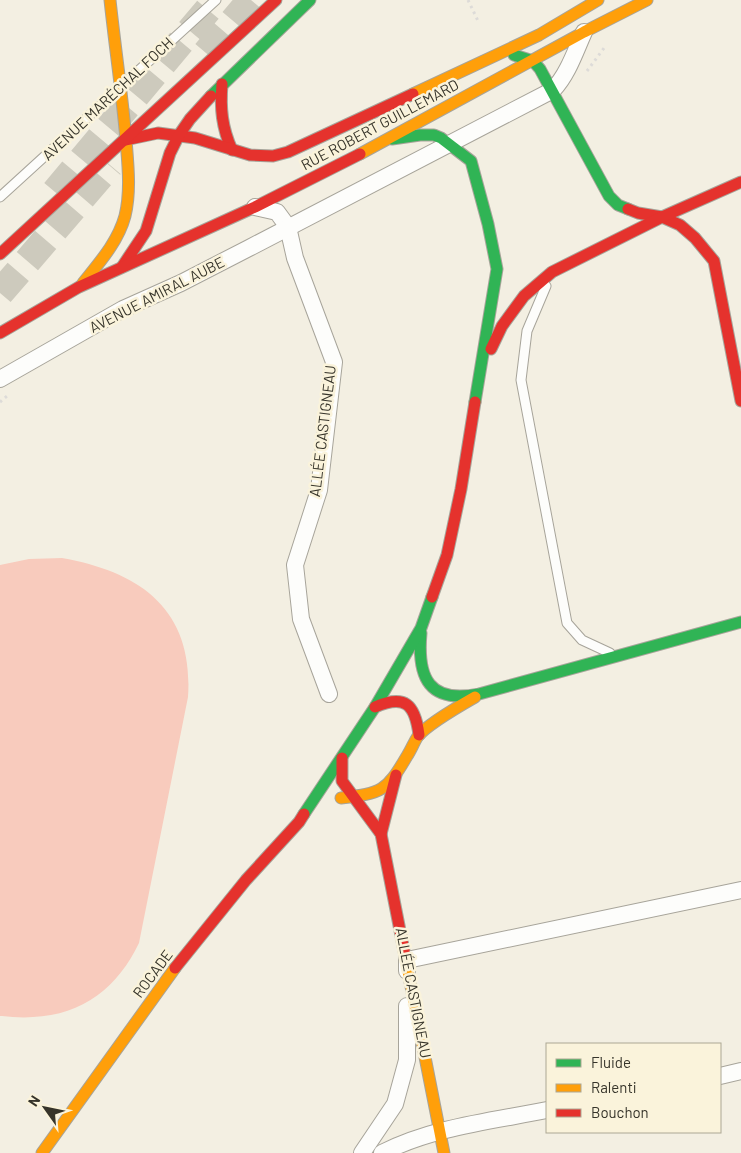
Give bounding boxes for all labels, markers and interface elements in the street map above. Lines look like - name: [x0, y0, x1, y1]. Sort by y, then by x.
- street label: AVENUE MARÉCHAL FOCH: [38, 33, 177, 164]
- street label: RUE ROBERT GUILLEMARD: [298, 75, 461, 173]
- street label: AVENUE AMIRAL AUBE: [86, 252, 227, 336]
- street label: ALLÉE CASTIGNEAU: [305, 364, 339, 498]
- street label: ALLÉE CASTIGNEAU: [392, 926, 435, 1060]
- street label: ROCADE: [128, 946, 176, 1001]
- legend: [546, 1043, 721, 1133]
- text: Fluide: [591, 1053, 631, 1071]
- text: Ralenti: [591, 1078, 637, 1096]
- north arrow: [20, 1083, 70, 1133]
- text: N: [24, 1092, 43, 1109]
- text: Bouchon: [591, 1103, 649, 1121]

